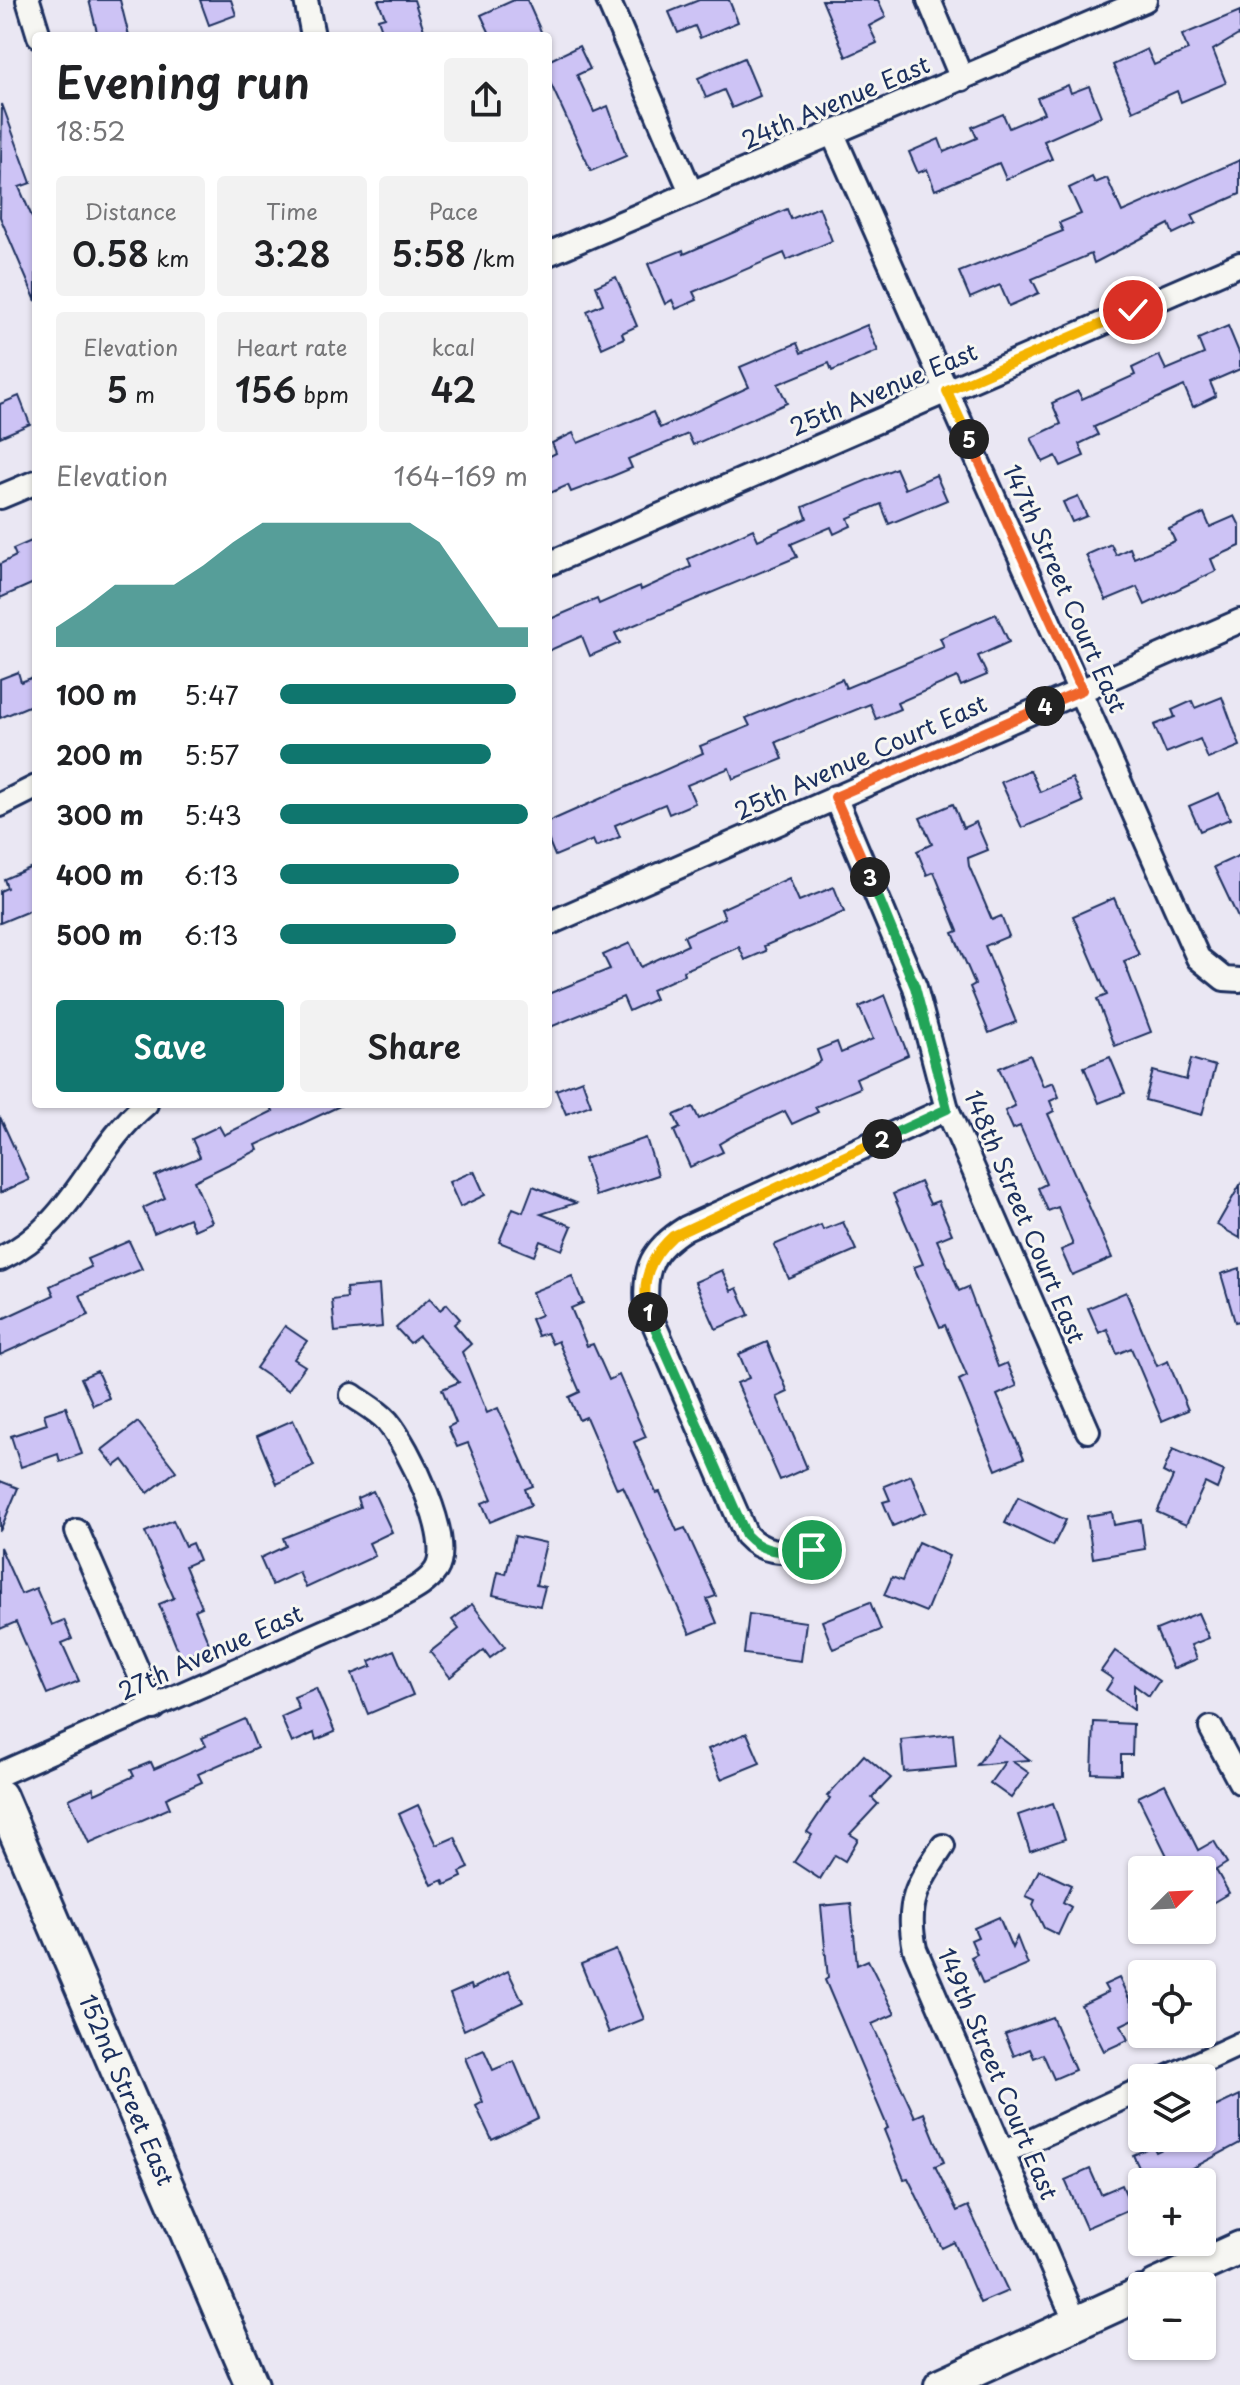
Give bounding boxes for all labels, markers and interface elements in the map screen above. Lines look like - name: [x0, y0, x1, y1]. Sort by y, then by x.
- street label: 24th Avenue East: [736, 45, 935, 157]
- text: Evening run: [56, 48, 310, 114]
- button: share: [444, 58, 528, 142]
- text: 18:52: [56, 111, 126, 150]
- text: Distance: [85, 194, 177, 227]
- text: Time: [266, 194, 318, 227]
- text: Pace: [428, 194, 478, 227]
- text: 0.58: [72, 227, 149, 279]
- text: 3:28: [253, 227, 331, 279]
- text: 5:58: [391, 227, 466, 279]
- text: km: [149, 241, 189, 274]
- text: /km: [466, 241, 515, 274]
- pin: [1099, 276, 1167, 344]
- icon: check: [1111, 288, 1155, 332]
- text: Elevation: [83, 330, 178, 363]
- text: Heart rate: [236, 330, 348, 363]
- text: kcal: [431, 330, 475, 363]
- street label: 25th Avenue East: [786, 337, 982, 443]
- text: 5: [106, 363, 128, 415]
- text: 156: [235, 363, 296, 415]
- text: 42: [430, 363, 476, 415]
- text: m: [128, 377, 155, 410]
- text: bpm: [296, 377, 349, 410]
- pin: 5: [949, 419, 989, 459]
- text: Elevation: [56, 456, 168, 495]
- text: 164–169 m: [393, 456, 528, 495]
- street label: 147th Street Court East: [995, 459, 1133, 719]
- text: 100 m: [56, 675, 137, 714]
- text: 5:47: [184, 675, 239, 714]
- street label: 25th Avenue Court East: [728, 684, 992, 828]
- pin: 4: [1025, 686, 1065, 726]
- text: 200 m: [56, 735, 143, 774]
- text: 5:57: [184, 735, 239, 774]
- text: 300 m: [56, 795, 144, 834]
- text: 5:43: [184, 795, 242, 834]
- text: 400 m: [56, 855, 144, 894]
- text: 6:13: [184, 855, 239, 894]
- pin: 3: [850, 857, 890, 897]
- text: 3: [863, 860, 877, 893]
- text: 500 m: [56, 915, 142, 954]
- text: 6:13: [184, 915, 239, 954]
- button: Save: [56, 1000, 284, 1092]
- button: Share: [300, 1000, 528, 1092]
- street label: 148th Street Court East: [956, 1084, 1096, 1348]
- pin: 2: [862, 1119, 902, 1159]
- text: 2: [874, 1122, 890, 1155]
- pin: 1: [628, 1292, 668, 1332]
- text: 1: [643, 1295, 653, 1328]
- pin: [778, 1516, 846, 1584]
- icon: arrive: [790, 1528, 834, 1572]
- street label: 27th Avenue East: [112, 1594, 308, 1708]
- north arrow: [1128, 1856, 1216, 1944]
- map controls: [1128, 1856, 1216, 2360]
- street label: 149th Street Court East: [929, 1942, 1068, 2205]
- button: locate: [1128, 1960, 1216, 2048]
- street label: 152nd Street East: [71, 1988, 185, 2191]
- button: layers: [1128, 2064, 1216, 2152]
- button: +: [1128, 2168, 1216, 2256]
- button: −: [1128, 2272, 1216, 2360]

